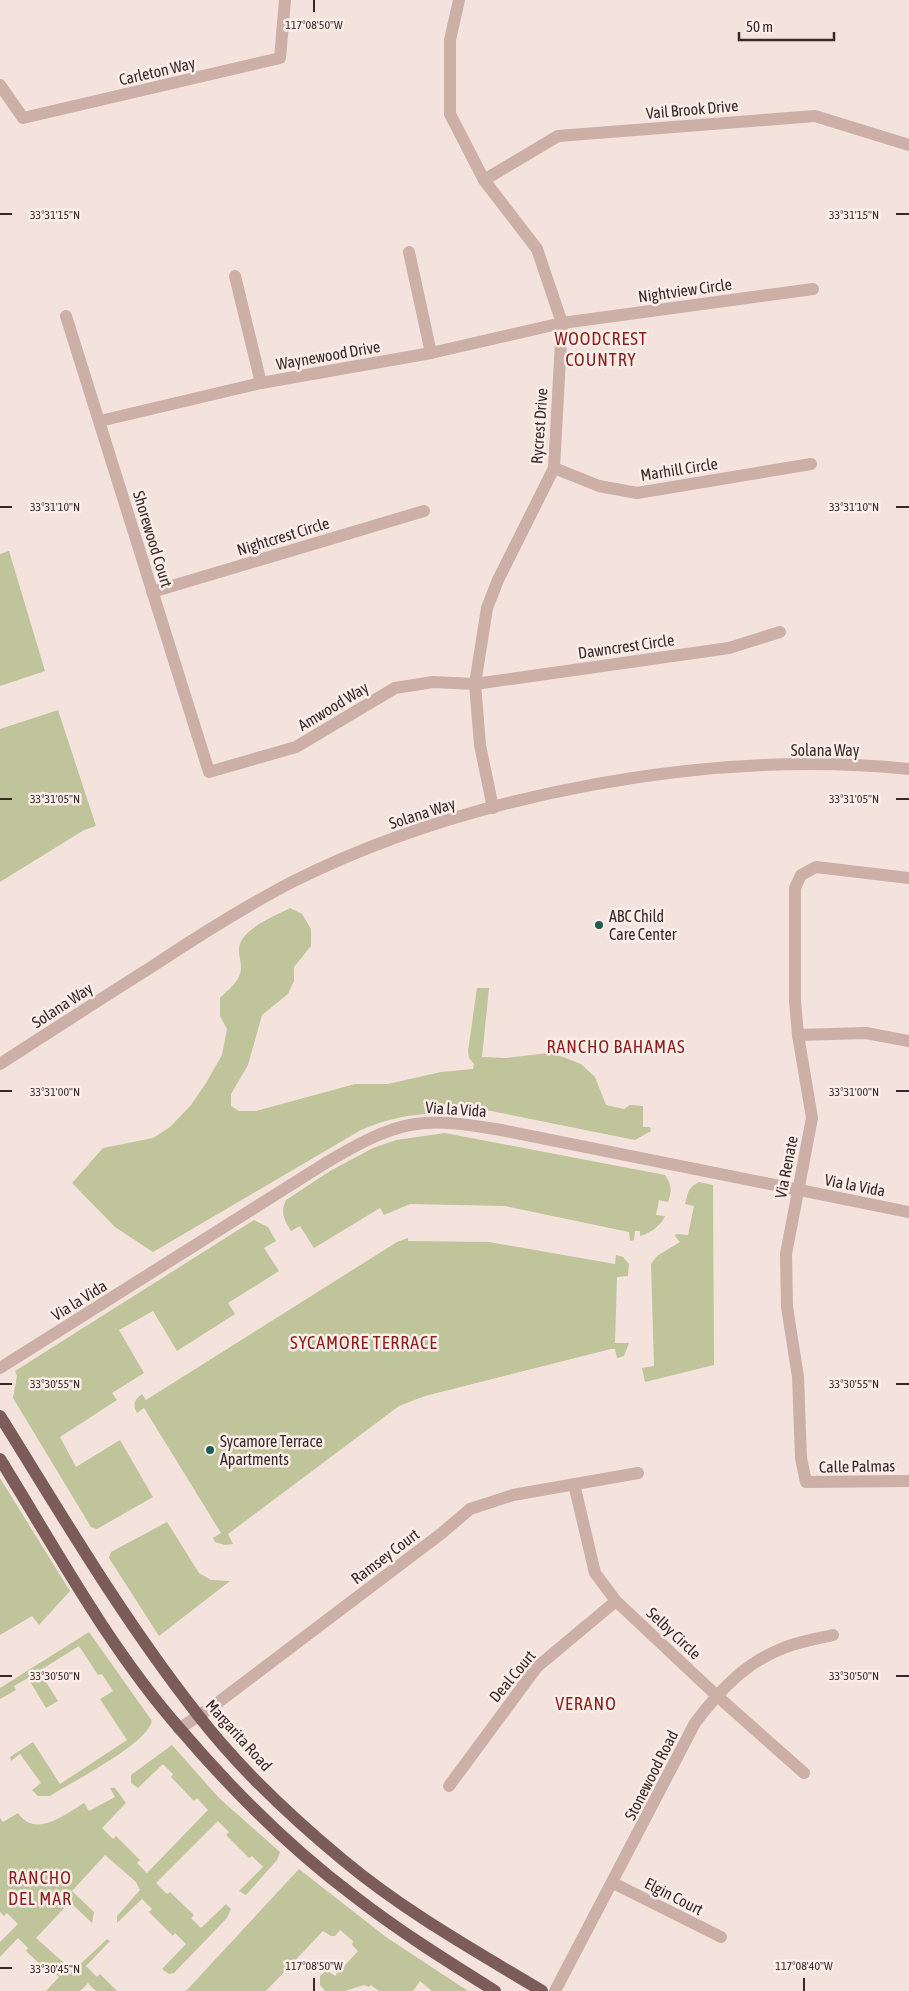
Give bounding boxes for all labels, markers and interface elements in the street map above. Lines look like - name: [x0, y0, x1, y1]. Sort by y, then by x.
- scale bar: [739, 10, 834, 42]
- text: 117°08'50"W: [285, 18, 343, 32]
- text: 50 m: [746, 18, 773, 35]
- street label: Carleton Way: [117, 53, 198, 89]
- street label: Vail Brook Drive: [645, 96, 739, 122]
- text: 33°31'15"N: [30, 208, 80, 222]
- text: 33°31'15"N: [829, 208, 879, 222]
- street label: Nightview Circle: [637, 275, 733, 306]
- district label: WOODCREST COUNTRY: [554, 328, 648, 370]
- street label: Waynewood Drive: [275, 337, 382, 374]
- street label: Rycrest Drive: [527, 388, 552, 465]
- street label: Marhill Circle: [639, 454, 719, 484]
- street label: Shorewood Court: [130, 489, 176, 590]
- text: 33°31'10"N: [30, 500, 80, 514]
- text: 33°31'10"N: [829, 500, 879, 514]
- street label: Nightcrest Circle: [235, 513, 332, 560]
- street label: Dawncrest Circle: [577, 630, 675, 662]
- street label: Amwood Way: [295, 678, 372, 735]
- street label: Solana Way: [791, 741, 860, 760]
- text: 33°31'05"N: [30, 792, 80, 806]
- text: 33°31'05"N: [829, 792, 879, 806]
- street label: Solana Way: [387, 794, 458, 833]
- place label: ABC Child Care Center: [609, 907, 677, 943]
- marker: ABC Child Care Center: [593, 919, 605, 931]
- street label: Solana Way: [28, 979, 96, 1032]
- district label: RANCHO BAHAMAS: [546, 1036, 686, 1057]
- text: 33°31'00"N: [30, 1085, 80, 1099]
- text: 33°31'00"N: [829, 1085, 879, 1099]
- street label: Via la Vida: [425, 1098, 487, 1120]
- street label: Via Renate: [771, 1134, 801, 1200]
- street label: Via la Vida: [823, 1170, 887, 1200]
- street label: Via la Vida: [48, 1276, 110, 1324]
- district label: SYCAMORE TERRACE: [290, 1332, 438, 1353]
- text: 33°30'55"N: [30, 1377, 80, 1391]
- text: 33°30'55"N: [829, 1377, 879, 1391]
- place label: Sycamore Terrace Apartments: [220, 1432, 323, 1469]
- marker: Sycamore Terrace Apartments: [204, 1444, 216, 1456]
- street label: Calle Palmas: [819, 1456, 896, 1476]
- street label: Ramsey Court: [348, 1524, 423, 1588]
- street label: Selby Circle: [643, 1603, 705, 1663]
- street label: Deal Court: [485, 1646, 539, 1705]
- text: 33°30'50"N: [30, 1669, 80, 1683]
- text: 33°30'50"N: [829, 1669, 879, 1683]
- district label: VERANO: [555, 1693, 617, 1714]
- street label: Margarita Road: [202, 1696, 276, 1775]
- street label: Stonewood Road: [621, 1727, 681, 1823]
- district label: RANCHO DEL MAR: [8, 1867, 72, 1909]
- street label: Elgin Court: [641, 1874, 706, 1919]
- text: 117°08'50"W: [285, 1959, 343, 1973]
- text: 117°08'40"W: [775, 1959, 833, 1973]
- text: 33°30'45"N: [30, 1962, 80, 1976]

